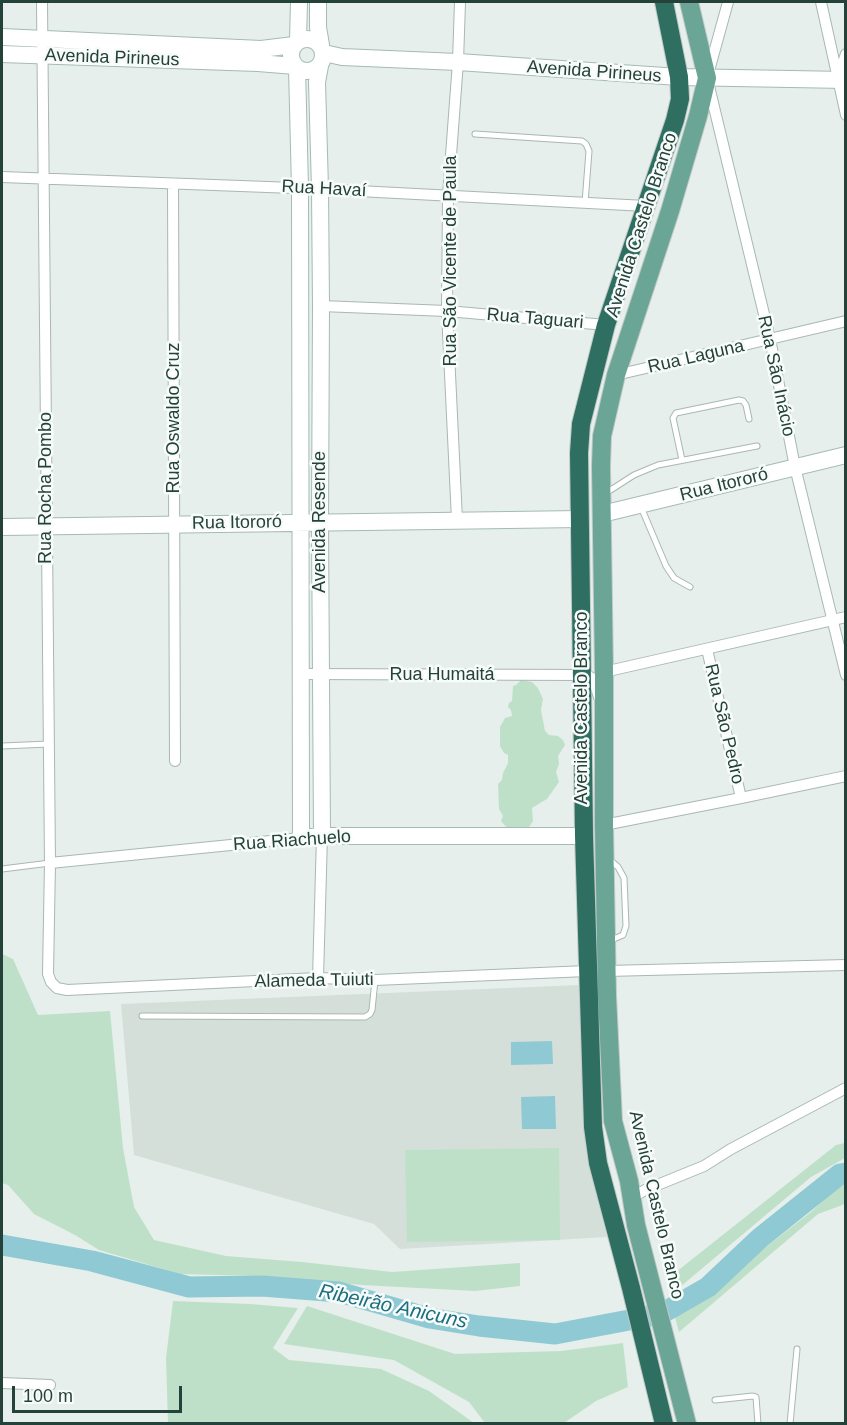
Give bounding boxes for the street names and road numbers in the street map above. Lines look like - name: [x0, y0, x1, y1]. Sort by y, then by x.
- street label: Avenida Pirineus: [44, 45, 180, 71]
- street label: Avenida Pirineus: [526, 57, 662, 87]
- street label: Avenida Castelo Branco: [602, 130, 682, 320]
- street label: Rua São Vicente de Paula: [440, 156, 462, 366]
- street label: Rua Havaí: [281, 176, 367, 202]
- street label: Rua Taguari: [486, 304, 584, 334]
- street label: Rua São Inácio: [753, 314, 799, 438]
- street label: Rua Laguna: [646, 335, 746, 379]
- street label: Rua Oswaldo Cruz: [163, 342, 185, 494]
- street label: Rua Rocha Pombo: [35, 412, 57, 564]
- street label: Avenida Resende: [309, 451, 331, 593]
- street label: Rua Itororó: [678, 464, 770, 506]
- street label: Rua Itororó: [192, 511, 282, 535]
- street label: Avenida Castelo Branco: [571, 612, 593, 804]
- street label: Rua São Pedro: [700, 662, 748, 786]
- street label: Rua Humaitá: [389, 664, 495, 686]
- street label: Rua Riachuelo: [232, 826, 352, 856]
- street label: Alameda Tuiuti: [254, 969, 374, 993]
- street label: Avenida Castelo Branco: [624, 1109, 688, 1301]

